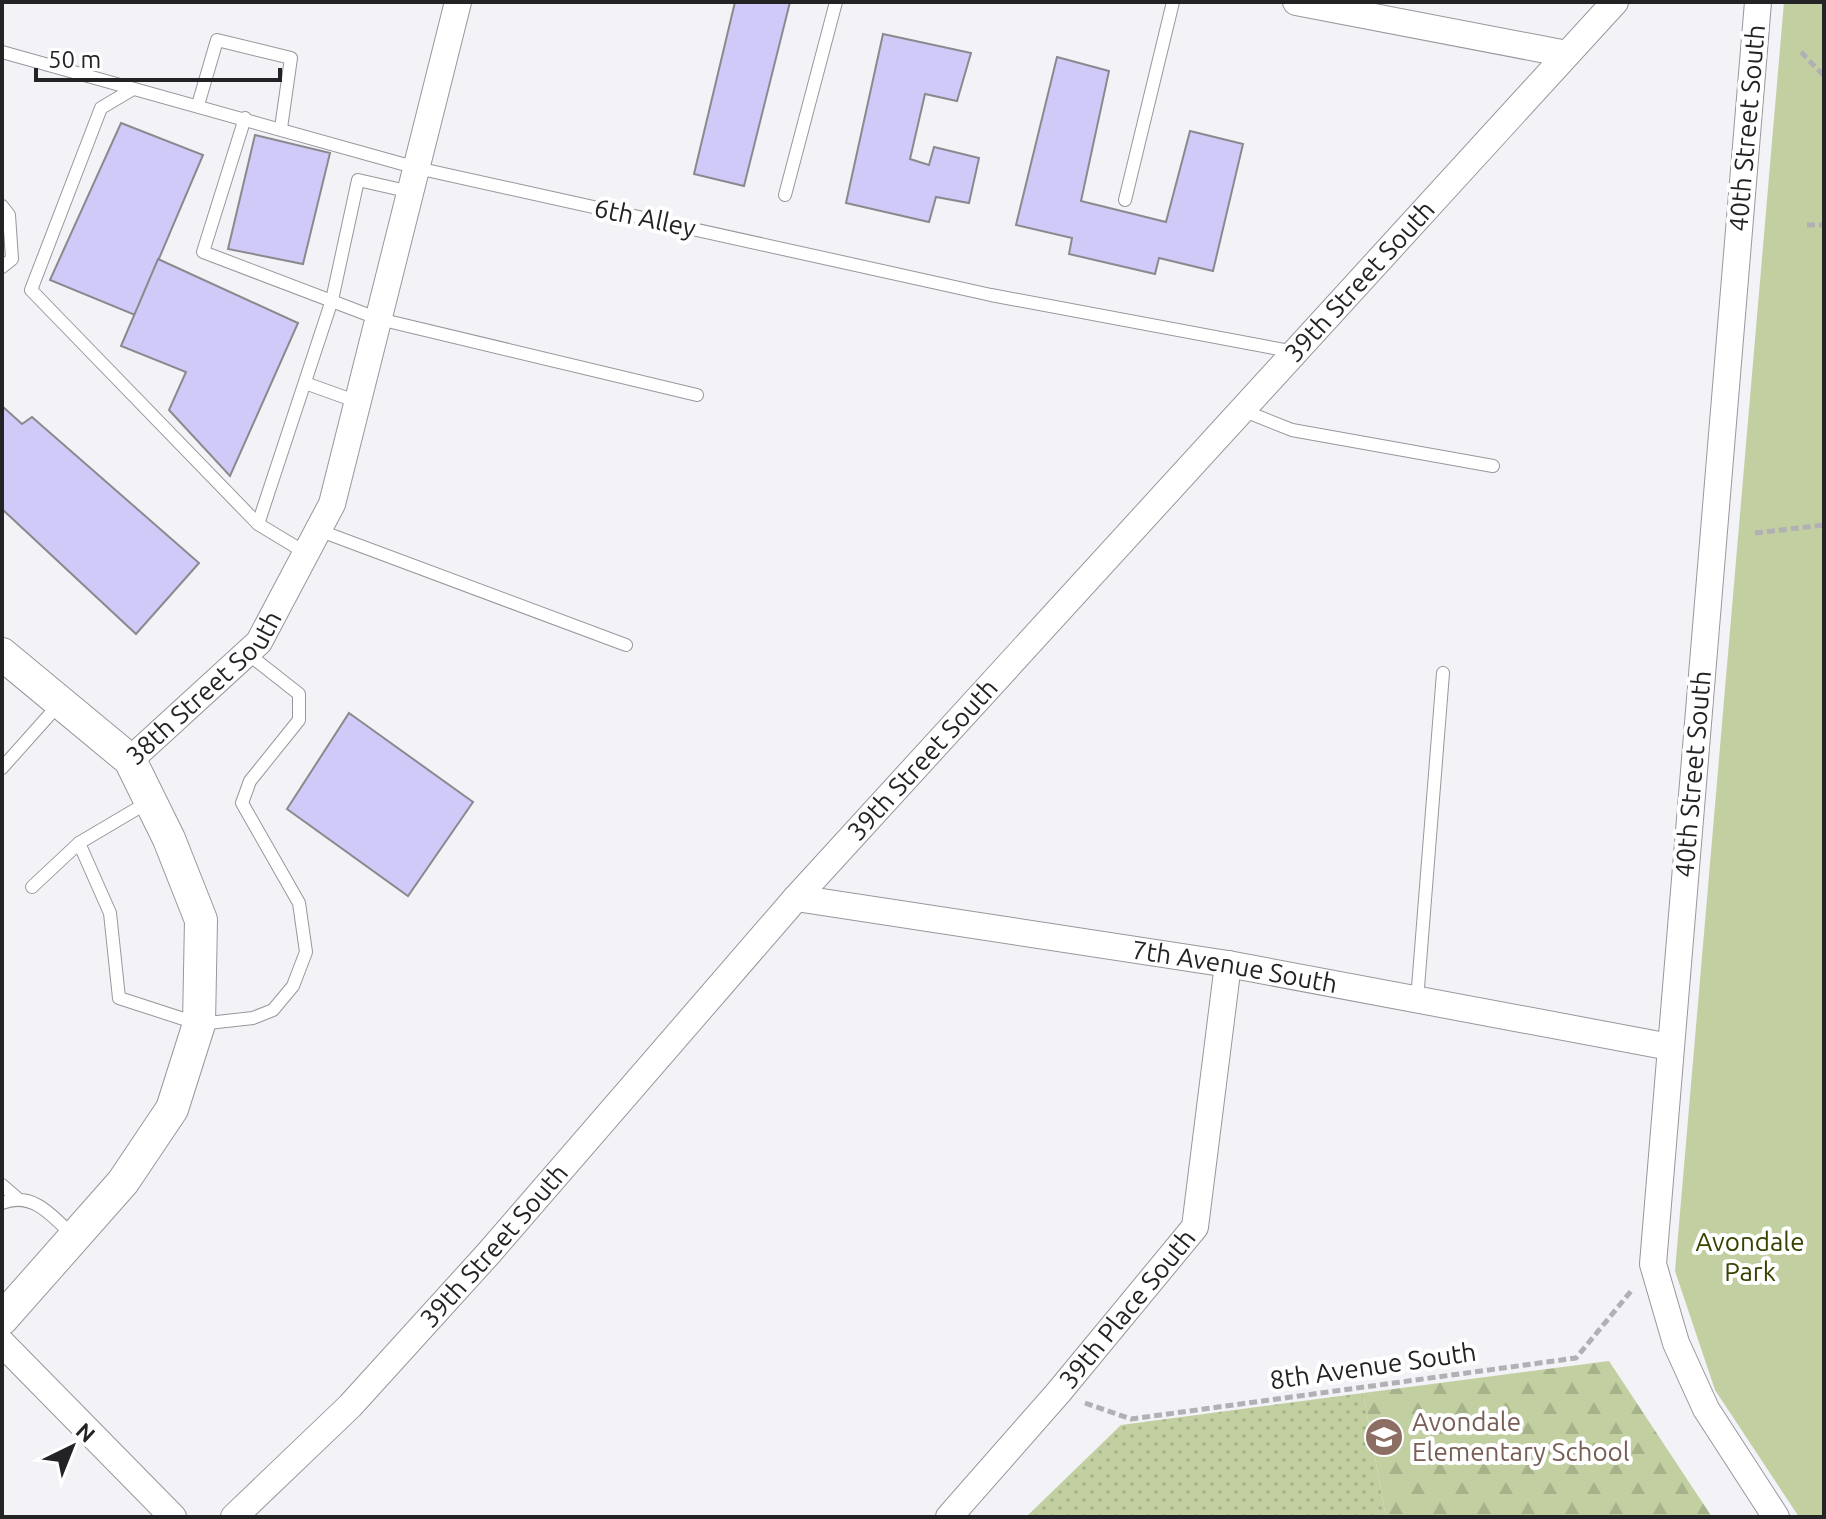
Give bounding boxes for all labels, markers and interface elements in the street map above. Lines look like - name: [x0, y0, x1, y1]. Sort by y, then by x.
- street label: 40th Street South: [1723, 23, 1770, 233]
- scale bar: [36, 32, 280, 82]
- text: 50 m: [48, 46, 101, 73]
- street label: 6th Alley: [592, 193, 699, 242]
- street label: 39th Street South: [1278, 195, 1440, 367]
- street label: 38th Street South: [120, 606, 287, 770]
- street label: 40th Street South: [1669, 669, 1716, 879]
- street label: 39th Street South: [841, 673, 1003, 846]
- street label: 7th Avenue South: [1130, 935, 1340, 998]
- street label: 39th Street South: [414, 1158, 573, 1333]
- street label: 39th Place South: [1053, 1223, 1201, 1394]
- park label: Avondale Park: [1696, 1227, 1805, 1286]
- street label: 8th Avenue South: [1268, 1337, 1478, 1394]
- north arrow: [32, 1407, 112, 1487]
- place label: Avondale Elementary School: [1412, 1407, 1630, 1466]
- school or university icon: Avondale Elementary School: [1363, 1416, 1405, 1458]
- text: N: [71, 1417, 101, 1447]

